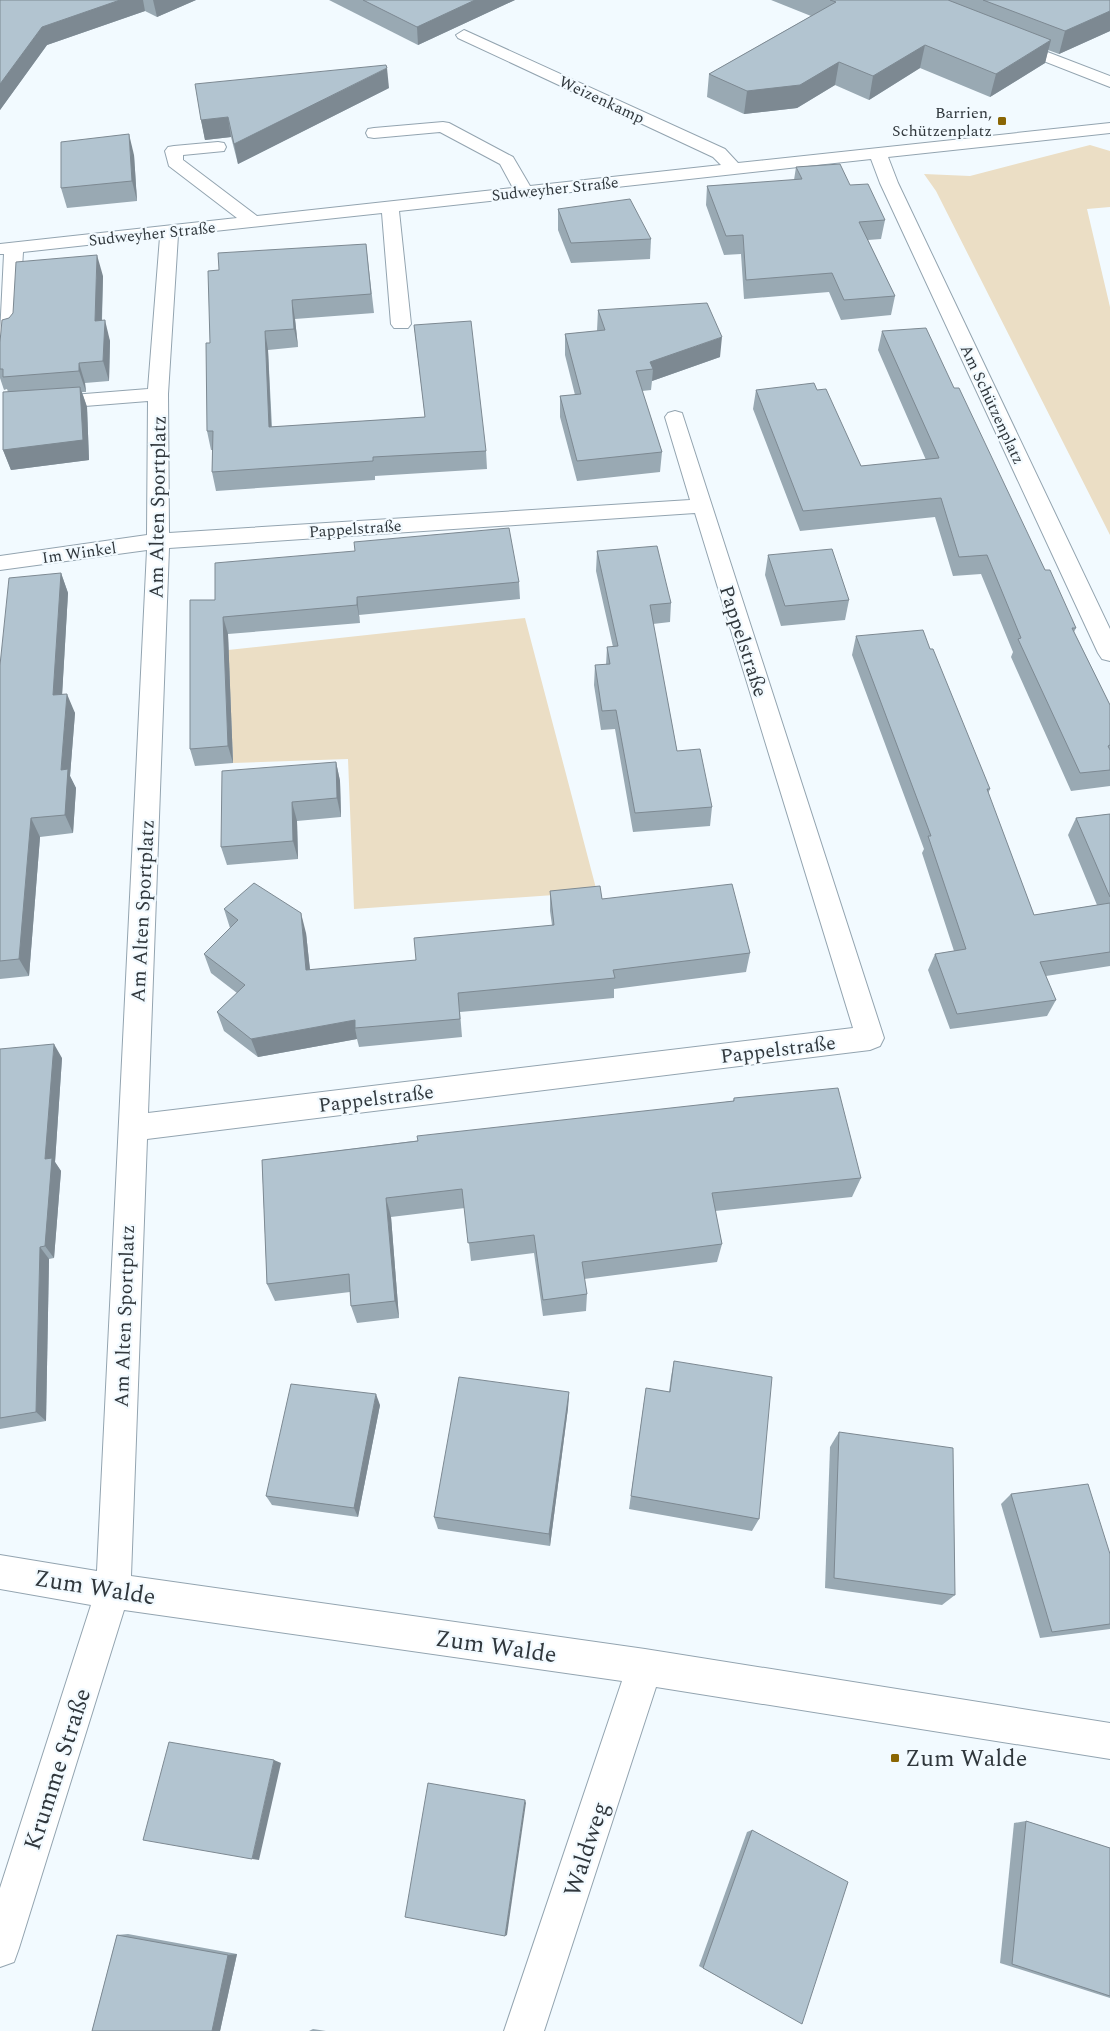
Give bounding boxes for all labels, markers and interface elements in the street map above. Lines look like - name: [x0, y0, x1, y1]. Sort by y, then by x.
- street label: Weizenkamp: [555, 70, 648, 130]
- place label: Barrien, Schützenplatz: [892, 101, 992, 143]
- marker: Barrien, Schützenplatz: [996, 115, 1008, 127]
- street label: Sudweyher Straße: [490, 170, 620, 208]
- street label: Sudweyher Straße: [87, 215, 217, 253]
- street label: Am Schützenplatz: [954, 341, 1030, 468]
- street label: Am Alten Sportplatz: [141, 415, 175, 599]
- street label: Pappelstraße: [308, 514, 402, 544]
- street label: Im Winkel: [40, 536, 118, 570]
- street label: Pappelstraße: [711, 582, 775, 701]
- street label: Am Alten Sportplatz: [123, 819, 163, 1003]
- street label: Pappelstraße: [719, 1028, 837, 1072]
- street label: Pappelstraße: [317, 1077, 435, 1121]
- street label: Am Alten Sportplatz: [107, 1224, 143, 1408]
- street label: Zum Walde: [32, 1561, 158, 1615]
- street label: Zum Walde: [433, 1621, 559, 1673]
- street label: Krumme Straße: [15, 1684, 101, 1855]
- place label: Zum Walde: [905, 1741, 1027, 1777]
- marker: Zum Walde: [889, 1752, 901, 1764]
- street label: Waldweg: [555, 1797, 619, 1901]

